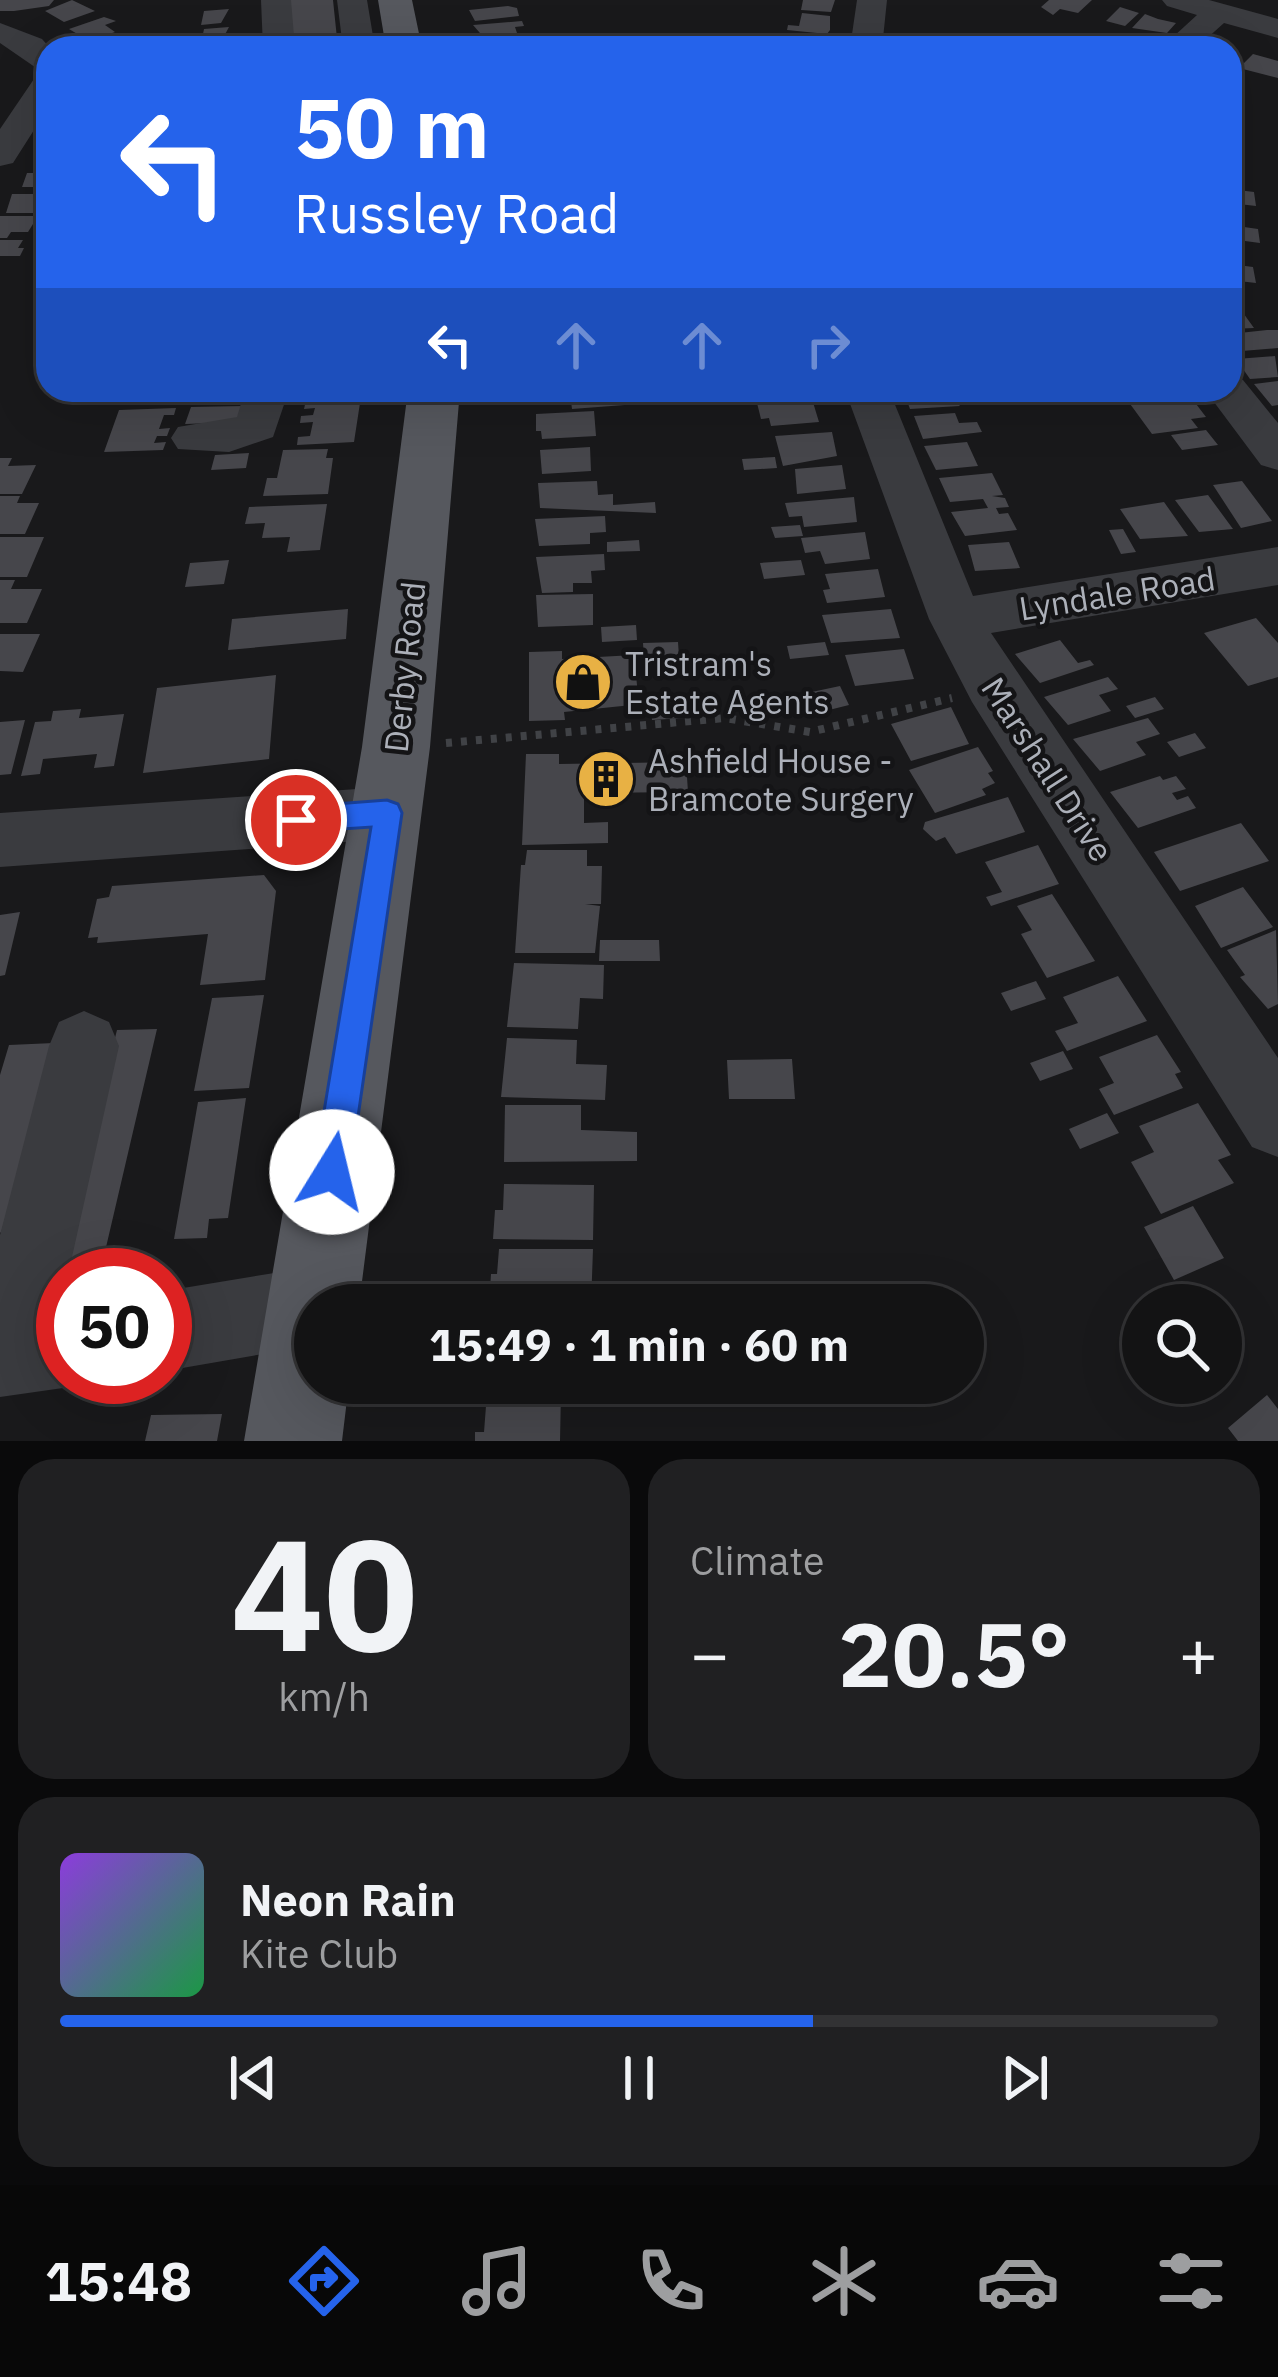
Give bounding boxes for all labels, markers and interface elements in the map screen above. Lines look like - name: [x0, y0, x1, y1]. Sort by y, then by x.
- text: 50 m: [294, 72, 490, 181]
- icon: left: [96, 84, 252, 240]
- text: Russley Road: [294, 178, 619, 248]
- icon: left: [417, 312, 483, 378]
- icon: ahead: [543, 312, 609, 378]
- icon: ahead: [669, 312, 735, 378]
- icon: right: [795, 312, 861, 378]
- street label: Lyndale Road: [1016, 556, 1218, 630]
- street label: Derby Road: [374, 579, 434, 755]
- place label: Tristram's Estate Agents: [625, 642, 830, 723]
- shop icon: Tristram's Estate Agents: [552, 651, 614, 713]
- street label: Marshall Drive: [972, 669, 1124, 869]
- place label: Ashfield House - Bramcote Surgery: [648, 739, 914, 820]
- building icon: Ashfield House - Bramcote Surgery: [575, 748, 637, 810]
- pin: [245, 769, 347, 871]
- icon: arrive: [263, 787, 329, 853]
- position arrow: [269, 1109, 395, 1235]
- speed limit sign: 50: [36, 1248, 192, 1404]
- map controls: [1122, 1284, 1242, 1404]
- button: search: [1122, 1284, 1242, 1404]
- text: 15:49 · 1 min · 60 m: [429, 1315, 849, 1373]
- text: 40: [230, 1491, 418, 1694]
- text: Climate: [690, 1535, 824, 1586]
- text: 20.5°: [838, 1595, 1070, 1712]
- text: −: [690, 1610, 730, 1696]
- text: +: [1178, 1610, 1218, 1696]
- text: km/h: [278, 1671, 370, 1722]
- text: Neon Rain: [240, 1870, 456, 1928]
- text: Kite Club: [240, 1928, 398, 1979]
- icon: previous: [220, 2045, 286, 2111]
- icon: pause: [606, 2045, 672, 2111]
- icon: next: [992, 2045, 1058, 2111]
- icon: directions: [282, 2239, 366, 2323]
- icon: music: [455, 2239, 539, 2323]
- icon: phone: [629, 2239, 713, 2323]
- icon: climate: [802, 2239, 886, 2323]
- icon: car: [976, 2239, 1060, 2323]
- icon: filters: [1149, 2239, 1233, 2323]
- text: 15:48: [45, 2246, 192, 2316]

